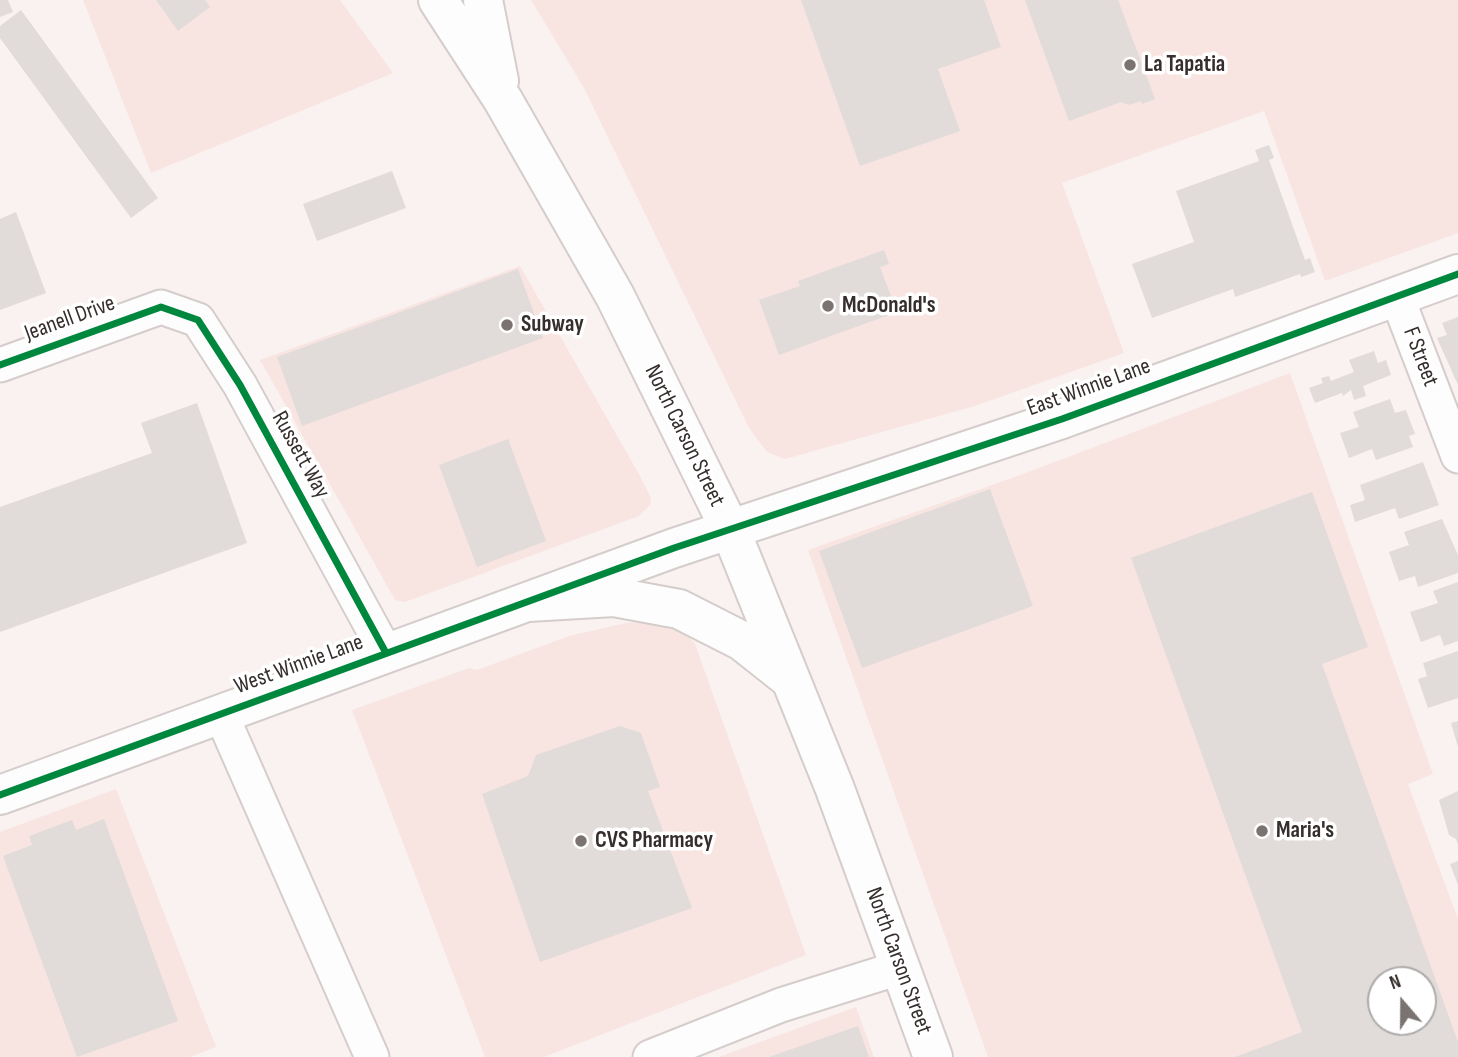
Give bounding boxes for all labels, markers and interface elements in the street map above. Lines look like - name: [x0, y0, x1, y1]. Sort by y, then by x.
- place label: La Tapatia: [1144, 51, 1225, 79]
- marker: La Tapatia: [1122, 57, 1138, 73]
- street label: Jeanell Drive: [21, 290, 119, 348]
- place label: McDonald's: [842, 292, 935, 320]
- marker: McDonald's: [820, 298, 836, 314]
- place label: Subway: [521, 311, 584, 339]
- marker: Subway: [499, 317, 515, 333]
- street label: F Street: [1396, 323, 1444, 391]
- street label: East Winnie Lane: [1023, 353, 1155, 423]
- street label: North Carson Street: [638, 361, 730, 511]
- street label: Russett Way: [265, 407, 335, 503]
- street label: West Winnie Lane: [231, 629, 367, 701]
- place label: Maria's: [1276, 817, 1334, 845]
- marker: Maria's: [1254, 823, 1270, 839]
- place label: CVS Pharmacy: [595, 827, 713, 855]
- marker: CVS Pharmacy: [573, 833, 589, 849]
- street label: North Carson Street: [859, 884, 937, 1038]
- north arrow: [1367, 966, 1437, 1036]
- text: N: [1387, 970, 1404, 995]

